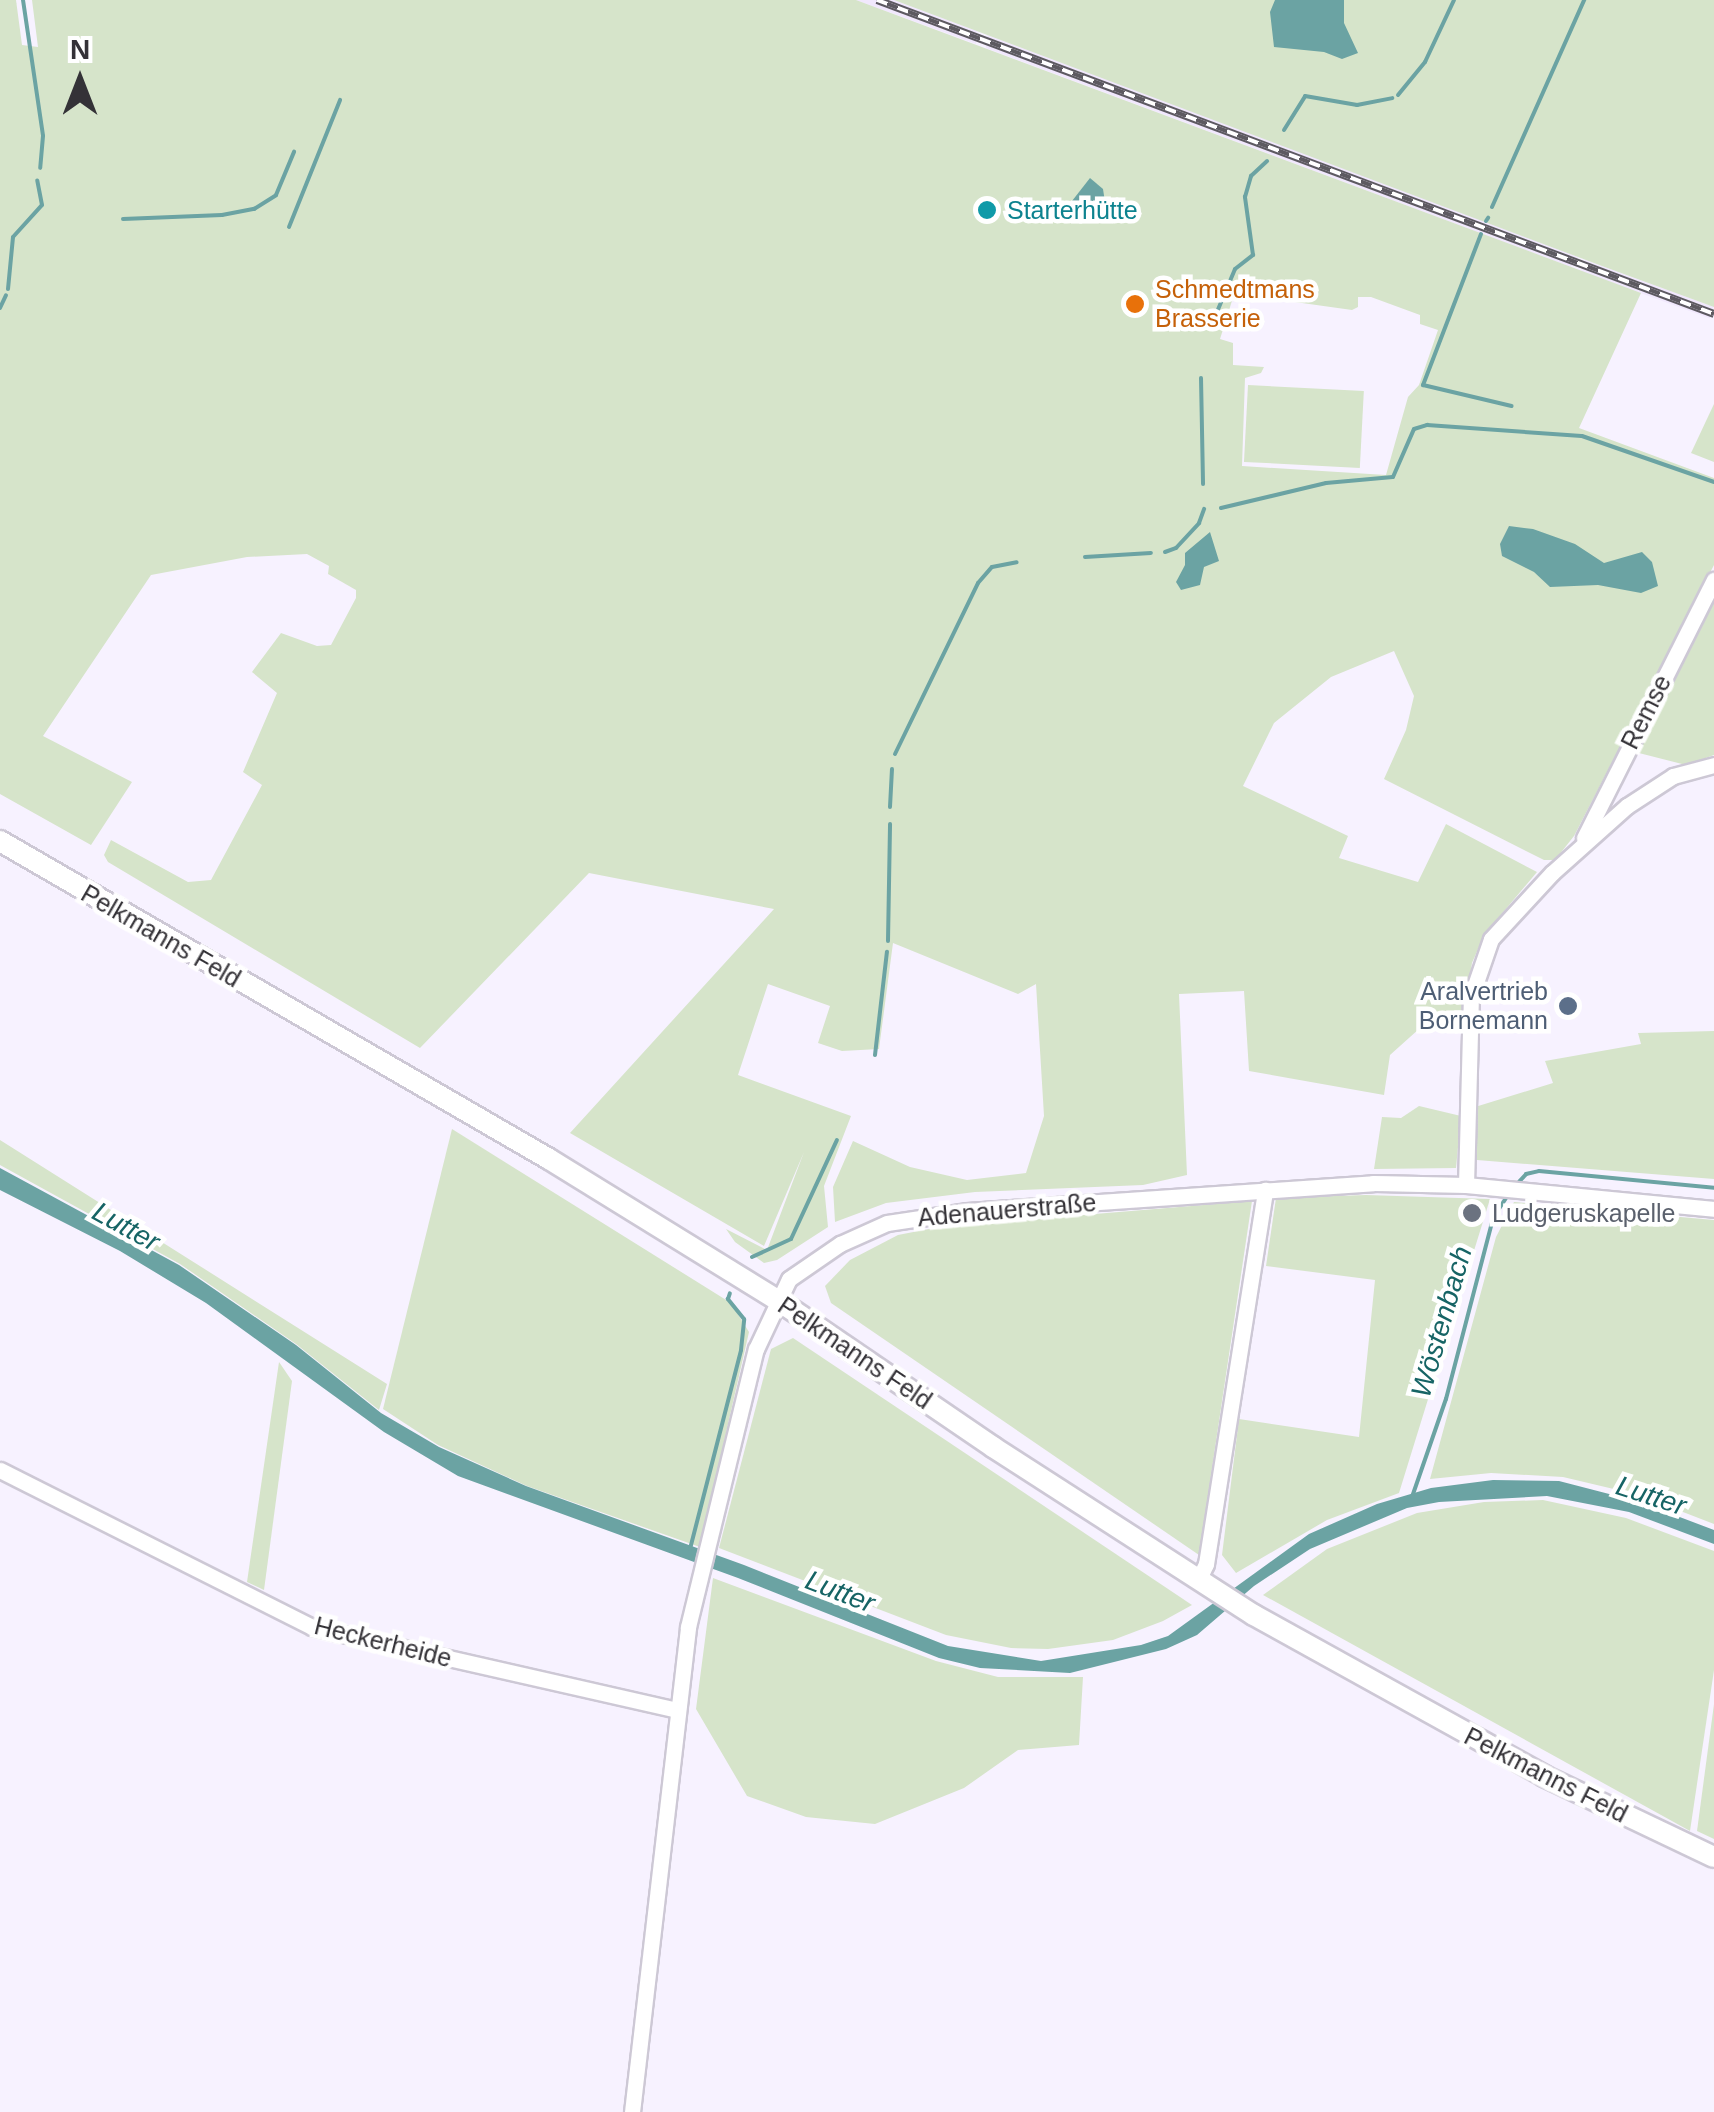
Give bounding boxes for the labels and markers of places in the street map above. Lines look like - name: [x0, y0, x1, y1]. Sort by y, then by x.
- place label: Starterhütte: [1007, 195, 1138, 225]
- marker: Starterhütte: [976, 199, 998, 221]
- place label: Schmedtmans Brasserie: [1155, 275, 1315, 334]
- marker: Schmedtmans Brasserie: [1124, 293, 1146, 315]
- place label: Aralvertrieb Bornemann: [1419, 977, 1548, 1036]
- marker: Aralvertrieb Bornemann: [1557, 995, 1579, 1017]
- place label: Ludgeruskapelle: [1492, 1198, 1675, 1228]
- marker: Ludgeruskapelle: [1461, 1202, 1483, 1224]

